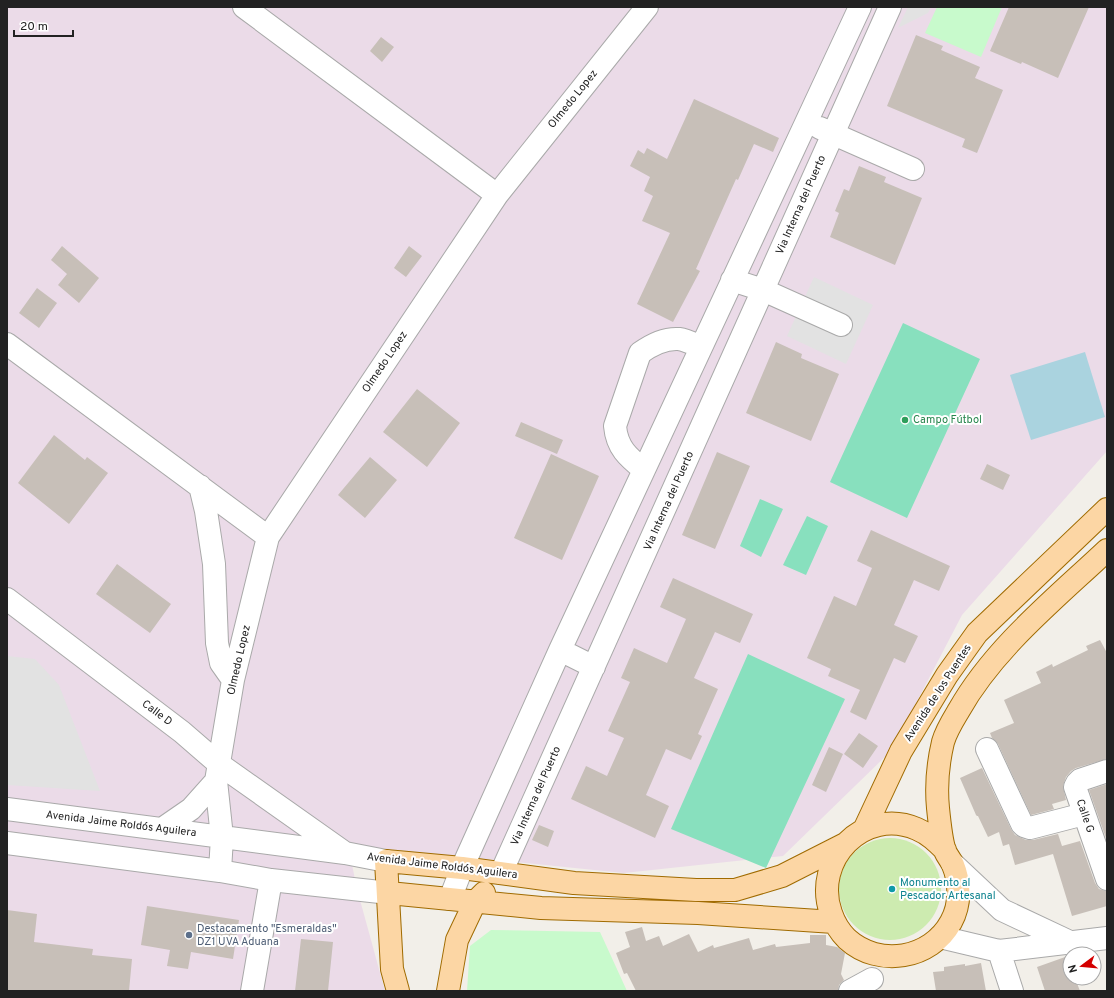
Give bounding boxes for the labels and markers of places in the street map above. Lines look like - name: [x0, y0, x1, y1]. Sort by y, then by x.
- place label: Campo Fútbol: [913, 413, 982, 427]
- marker: Campo Fútbol: [900, 415, 910, 425]
- place label: Monumento al Pescador Artesanal: [900, 876, 996, 903]
- marker: Monumento al Pescador Artesanal: [887, 884, 897, 894]
- place label: Destacamento "Esmeraldas" DZ1 UVA Aduana: [197, 922, 337, 949]
- marker: Destacamento "Esmeraldas" DZ1 UVA Aduana: [184, 930, 194, 940]

